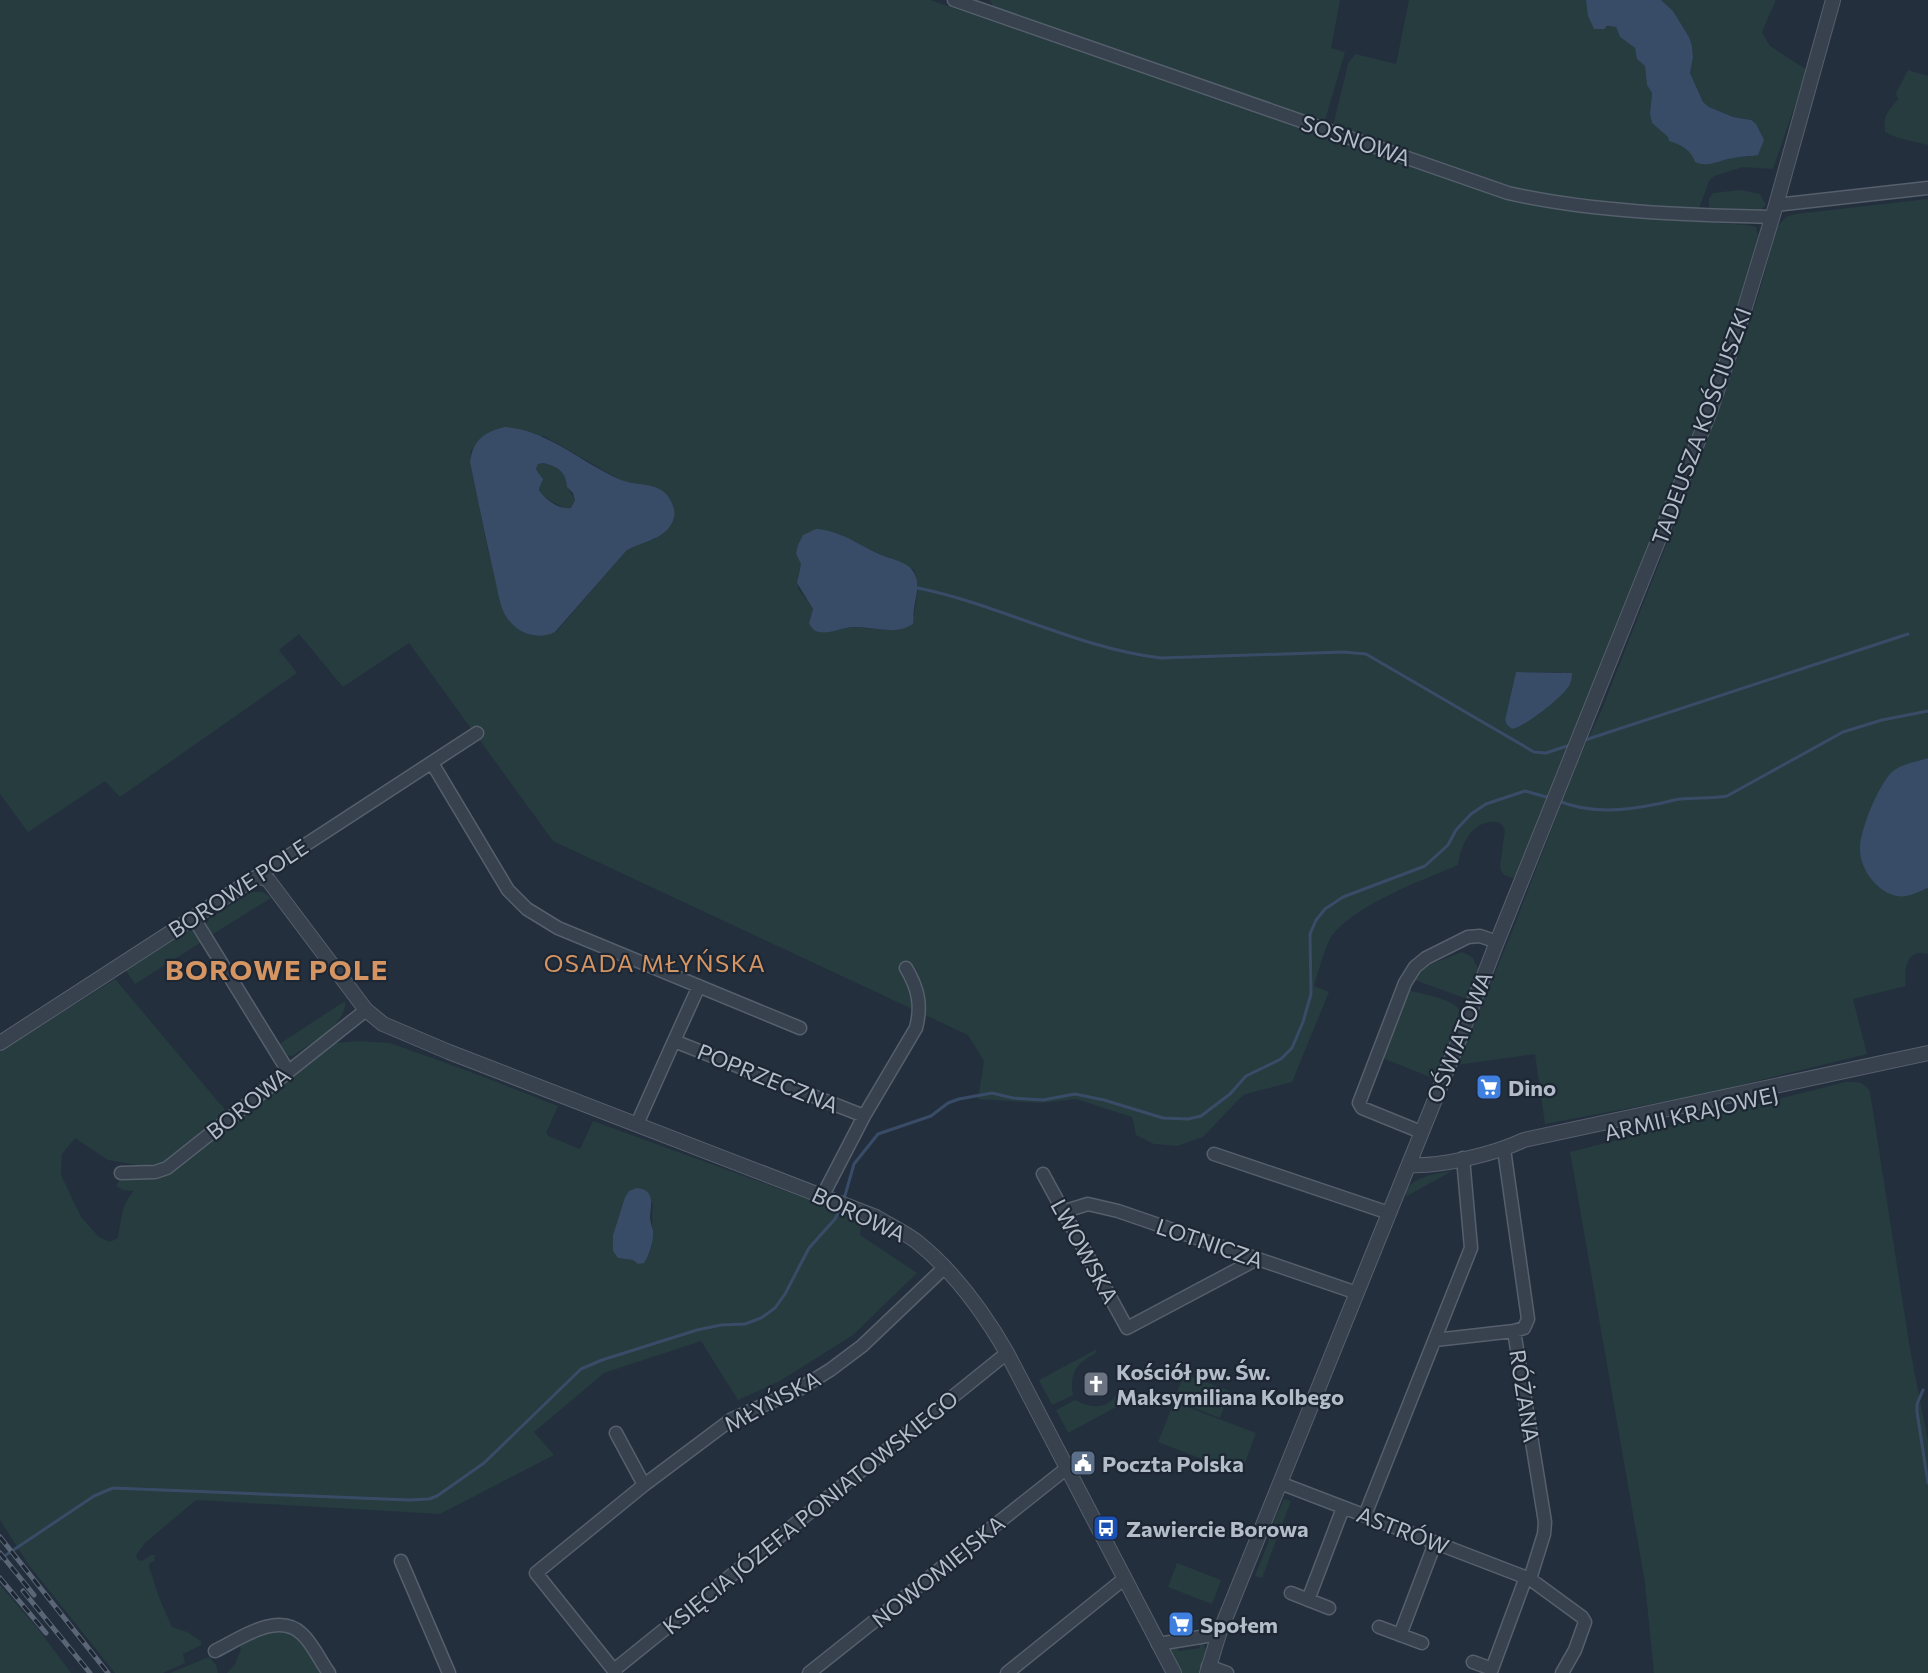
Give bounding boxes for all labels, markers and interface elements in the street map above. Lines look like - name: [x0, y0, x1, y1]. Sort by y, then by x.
- street label: SOSNOWA: [1298, 109, 1414, 171]
- street label: TADEUSZA KOŚCIUSZKI: [1645, 304, 1757, 548]
- street label: BOROWE POLE: [163, 833, 313, 943]
- district label: OSADA MŁYŃSKA: [544, 948, 766, 977]
- district label: BOROWE POLE: [165, 952, 389, 986]
- street label: OŚWIATOWA: [1420, 967, 1498, 1107]
- street label: POPRZECZNA: [694, 1037, 842, 1119]
- street label: BOROWA: [201, 1061, 295, 1145]
- supermarket icon: Dino: [1474, 1072, 1504, 1102]
- place label: Dino: [1508, 1074, 1556, 1101]
- street label: ARMII KRAJOWEJ: [1601, 1080, 1781, 1146]
- street label: BOROWA: [808, 1181, 910, 1247]
- street label: LWOWSKA: [1045, 1194, 1125, 1308]
- street label: LOTNICZA: [1153, 1212, 1267, 1274]
- street label: RÓŻANA: [1504, 1348, 1546, 1444]
- place label: Kościół pw. Św. Maksymiliana Kolbego: [1116, 1358, 1344, 1410]
- street label: MŁYŃSKA: [719, 1364, 825, 1438]
- church icon: Kościół pw. Św. Maksymiliana Kolbego: [1081, 1369, 1111, 1399]
- street label: KSIĘCIA JÓZEFA PONIATOWSKIEGO: [657, 1384, 963, 1640]
- public building icon: Poczta Polska: [1068, 1448, 1098, 1478]
- place label: Poczta Polska: [1102, 1450, 1244, 1477]
- street label: ASTRÓW: [1353, 1500, 1453, 1560]
- street label: NOWOMIEJSKA: [866, 1509, 1010, 1633]
- bus stop icon: Zawiercie Borowa: [1091, 1513, 1121, 1543]
- place label: Zawiercie Borowa: [1126, 1515, 1309, 1542]
- supermarket icon: Społem: [1166, 1609, 1196, 1639]
- place label: Społem: [1200, 1611, 1278, 1638]

